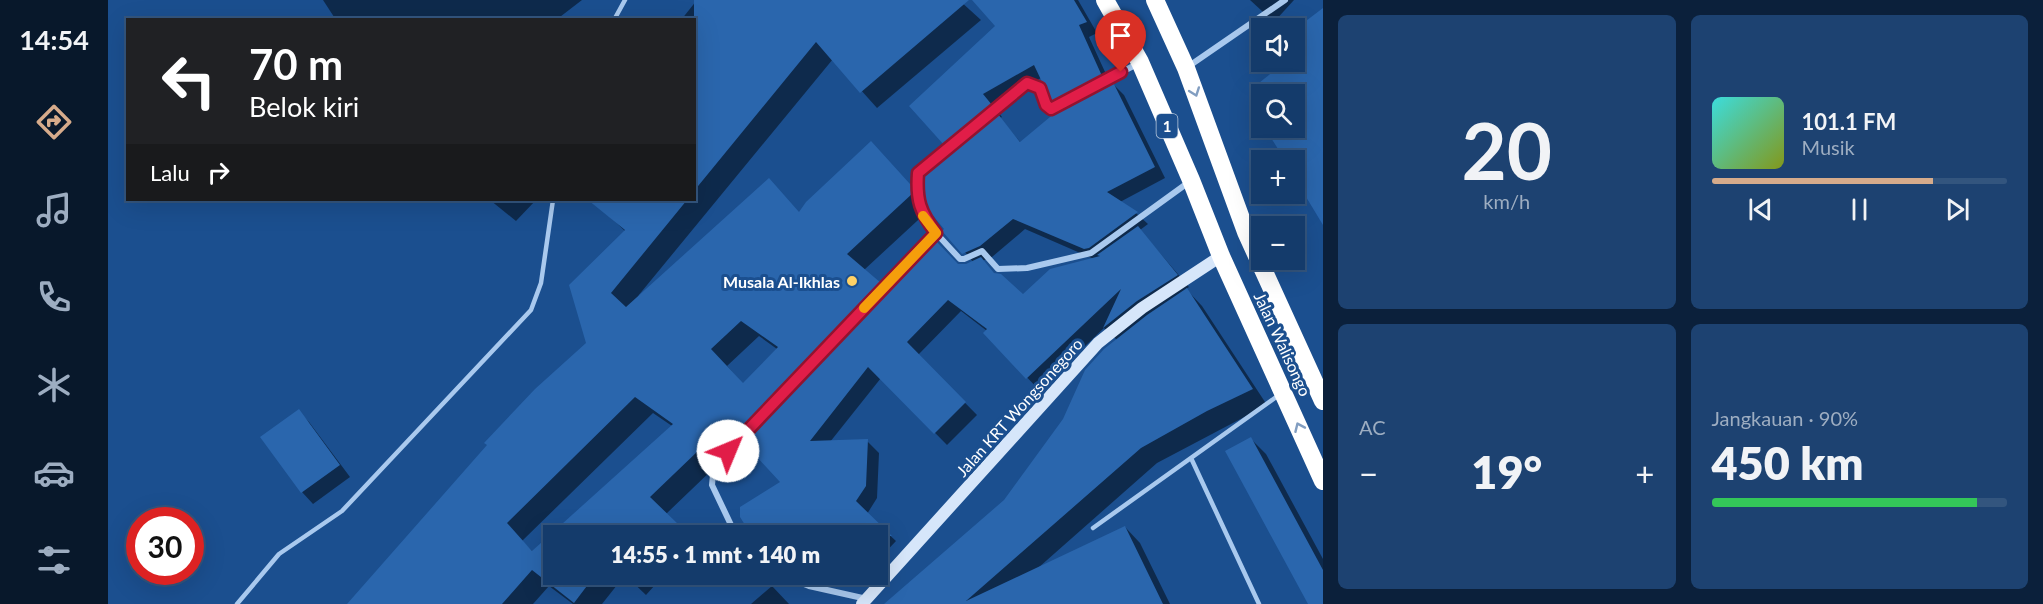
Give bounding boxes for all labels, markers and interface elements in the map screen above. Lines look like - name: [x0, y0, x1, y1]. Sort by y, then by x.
- pin: [1095, 10, 1146, 72]
- map controls: [1251, 18, 1305, 270]
- button: sound: [1251, 18, 1305, 72]
- icon: arrive: [1104, 19, 1137, 52]
- text: 14:54: [19, 23, 89, 56]
- text: 70 m: [249, 39, 343, 89]
- icon: left: [150, 42, 228, 120]
- button: search: [1251, 84, 1305, 138]
- one-way arrow: [1188, 86, 1201, 97]
- text: Belok kiri: [249, 90, 359, 123]
- icon: directions: [33, 101, 75, 143]
- text: 20: [1462, 103, 1552, 197]
- text: 101.1 FM: [1802, 108, 1896, 135]
- road number: 1: [1156, 114, 1178, 138]
- text: Musik: [1802, 135, 1855, 159]
- button: +: [1251, 150, 1305, 204]
- icon: right: [202, 156, 235, 189]
- text: Lalu: [150, 159, 190, 186]
- icon: music: [33, 189, 75, 231]
- text: km/h: [1483, 189, 1530, 213]
- icon: previous: [1744, 193, 1777, 226]
- icon: pause: [1843, 193, 1876, 226]
- icon: next: [1941, 193, 1974, 226]
- button: −: [1251, 216, 1305, 270]
- place label: Musala Al-Ikhlas: [723, 272, 840, 291]
- marker: Musala Al-Ikhlas: [845, 274, 859, 288]
- icon: phone: [33, 276, 75, 318]
- street label: Jalan Walisongo: [1251, 289, 1315, 399]
- street label: Jalan KRT Wongsonegoro: [952, 334, 1086, 480]
- icon: climate: [33, 364, 75, 406]
- text: Jangkauan · 90%: [1712, 406, 1858, 430]
- text: AC: [1359, 415, 1386, 439]
- position arrow: [696, 419, 760, 483]
- one-way arrow: [1294, 423, 1306, 434]
- text: 450 km: [1712, 436, 1864, 490]
- text: 19°: [1471, 445, 1542, 499]
- icon: car: [33, 452, 75, 494]
- text: −: [1359, 453, 1378, 493]
- text: +: [1635, 453, 1654, 493]
- speed limit sign: 30: [126, 507, 204, 585]
- icon: filters: [33, 539, 75, 581]
- text: 14:55 · 1 mnt · 140 m: [611, 541, 820, 568]

